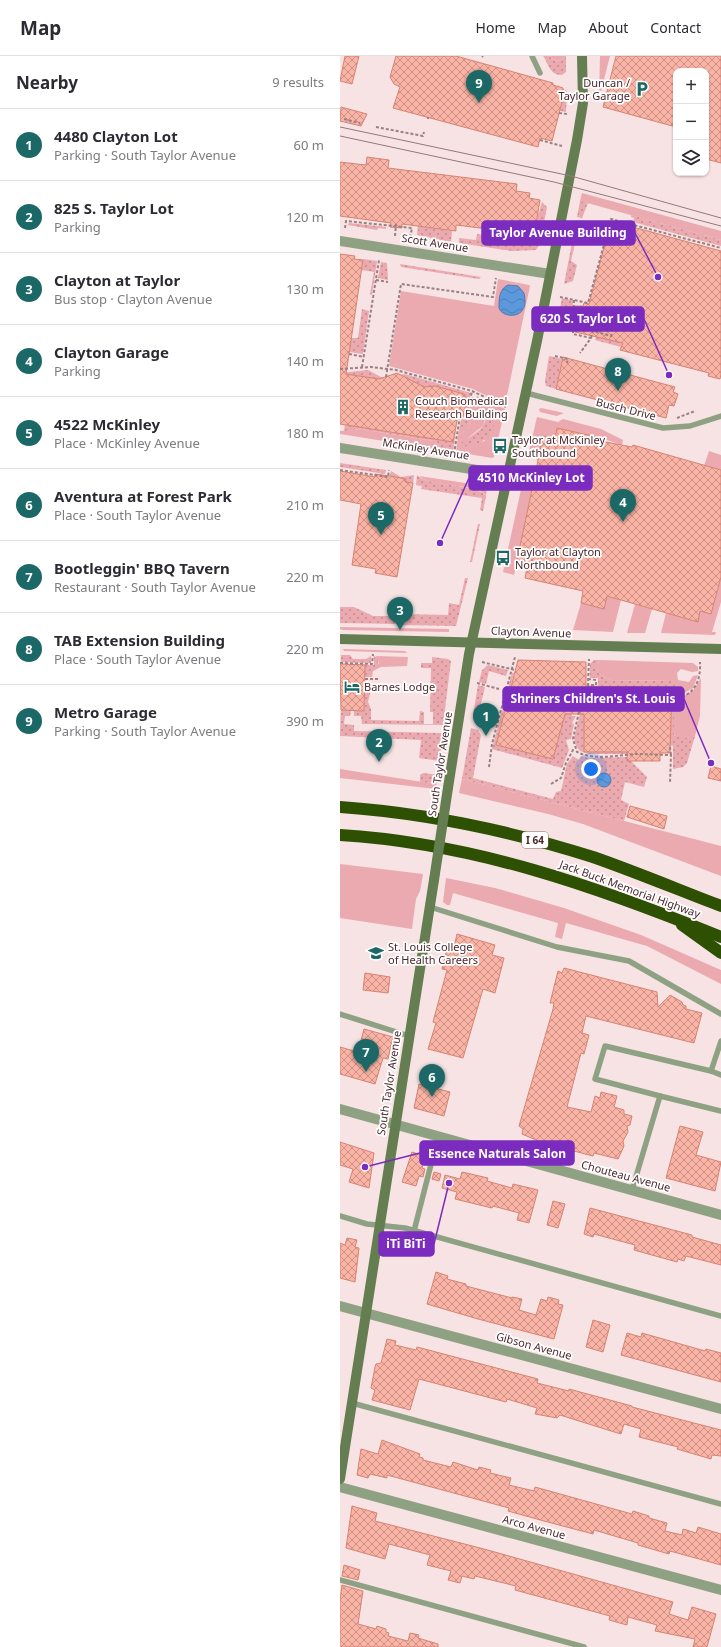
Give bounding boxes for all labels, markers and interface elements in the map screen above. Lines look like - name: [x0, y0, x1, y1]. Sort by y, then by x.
- text: Map: [20, 15, 61, 41]
- text: Home: [476, 18, 515, 37]
- text: Map: [537, 18, 567, 37]
- text: About: [589, 18, 628, 37]
- text: Contact: [650, 18, 701, 37]
- map controls: [673, 68, 709, 176]
- button: +: [673, 68, 709, 104]
- pin: 9: [466, 70, 492, 103]
- text: Nearby: [16, 71, 78, 94]
- text: 9 results: [272, 73, 324, 91]
- place label: Duncan / Taylor Garage: [558, 75, 630, 103]
- parking icon: Duncan / Taylor Garage: [633, 80, 651, 98]
- button: −: [673, 104, 709, 140]
- text: 4480 Clayton Lot: [54, 126, 178, 146]
- text: 1: [25, 136, 33, 154]
- text: 60 m: [294, 136, 324, 154]
- button: layers: [673, 140, 709, 176]
- text: Parking · South Taylor Avenue: [54, 146, 236, 164]
- text: 825 S. Taylor Lot: [54, 198, 174, 218]
- text: 2: [25, 208, 33, 226]
- text: 120 m: [286, 208, 324, 226]
- text: Parking: [54, 218, 101, 236]
- callout: Taylor Avenue Building: [482, 221, 635, 245]
- text: Taylor Avenue Building: [489, 224, 627, 241]
- street label: Scott Avenue: [401, 230, 470, 255]
- text: Clayton at Taylor: [54, 270, 180, 290]
- text: 3: [25, 280, 33, 298]
- text: 130 m: [286, 280, 324, 298]
- text: Bus stop · Clayton Avenue: [54, 290, 212, 308]
- callout: 620 S. Taylor Lot: [532, 307, 644, 331]
- text: 620 S. Taylor Lot: [540, 310, 636, 327]
- text: Clayton Garage: [54, 342, 169, 362]
- text: 4: [25, 352, 33, 370]
- text: 140 m: [286, 352, 324, 370]
- pin: 8: [605, 358, 631, 391]
- text: Parking: [54, 362, 101, 380]
- place label: Couch Biomedical Research Building: [415, 393, 508, 421]
- street label: Busch Drive: [595, 394, 658, 423]
- building icon: Couch Biomedical Research Building: [394, 398, 412, 416]
- text: 4522 McKinley: [54, 414, 160, 434]
- text: 5: [25, 424, 33, 442]
- text: 180 m: [286, 424, 324, 442]
- place label: Taylor at McKinley Southbound: [512, 432, 605, 460]
- text: Place · McKinley Avenue: [54, 434, 200, 452]
- street label: McKinley Avenue: [382, 434, 471, 463]
- bus stop icon: Taylor at McKinley Southbound: [491, 437, 509, 455]
- callout: 4510 McKinley Lot: [469, 466, 592, 490]
- text: 4510 McKinley Lot: [477, 469, 585, 486]
- text: Aventura at Forest Park: [54, 486, 232, 506]
- pin: 4: [610, 489, 636, 522]
- text: 6: [25, 496, 33, 514]
- text: 210 m: [286, 496, 324, 514]
- pin: 5: [368, 502, 394, 535]
- text: Place · South Taylor Avenue: [54, 506, 221, 524]
- place label: Taylor at Clayton Northbound: [515, 544, 601, 572]
- bus stop icon: Taylor at Clayton Northbound: [494, 549, 512, 567]
- text: Bootleggin' BBQ Tavern: [54, 558, 230, 578]
- text: 7: [25, 568, 33, 586]
- text: 220 m: [286, 568, 324, 586]
- text: Restaurant · South Taylor Avenue: [54, 578, 256, 596]
- pin: 3: [387, 597, 413, 630]
- street label: Clayton Avenue: [491, 623, 571, 640]
- text: TAB Extension Building: [54, 630, 225, 650]
- text: 8: [25, 640, 33, 658]
- text: 220 m: [286, 640, 324, 658]
- text: Place · South Taylor Avenue: [54, 650, 221, 668]
- hotel icon: Barnes Lodge: [343, 678, 361, 696]
- place label: Barnes Lodge: [364, 679, 435, 694]
- callout: Shriners Children's St. Louis: [503, 687, 684, 711]
- text: Shriners Children's St. Louis: [511, 690, 675, 707]
- text: Metro Garage: [54, 702, 157, 722]
- pin: 1: [473, 703, 499, 736]
- street label: South Taylor Avenue: [424, 711, 455, 817]
- text: 9: [25, 712, 33, 730]
- text: 390 m: [286, 712, 324, 730]
- text: Parking · South Taylor Avenue: [54, 722, 236, 740]
- pin: 2: [366, 729, 392, 762]
- your location: [581, 759, 601, 779]
- road number: I 64: [522, 832, 548, 848]
- street label: Jack Buck Memorial Highway: [557, 856, 703, 921]
- place label: St. Louis College of Health Careers: [388, 939, 478, 967]
- school or university icon: St. Louis College of Health Careers: [367, 944, 385, 962]
- street label: South Taylor Avenue: [373, 1030, 404, 1136]
- pin: 7: [353, 1039, 379, 1072]
- pin: 6: [419, 1064, 445, 1097]
- callout: Essence Naturals Salon: [420, 1141, 574, 1165]
- text: Essence Naturals Salon: [428, 1145, 566, 1162]
- street label: Chouteau Avenue: [580, 1156, 672, 1195]
- callout: iTi BiTi: [379, 1232, 434, 1256]
- text: iTi BiTi: [386, 1235, 426, 1252]
- street label: Gibson Avenue: [495, 1328, 574, 1363]
- street label: Arco Avenue: [501, 1511, 567, 1542]

